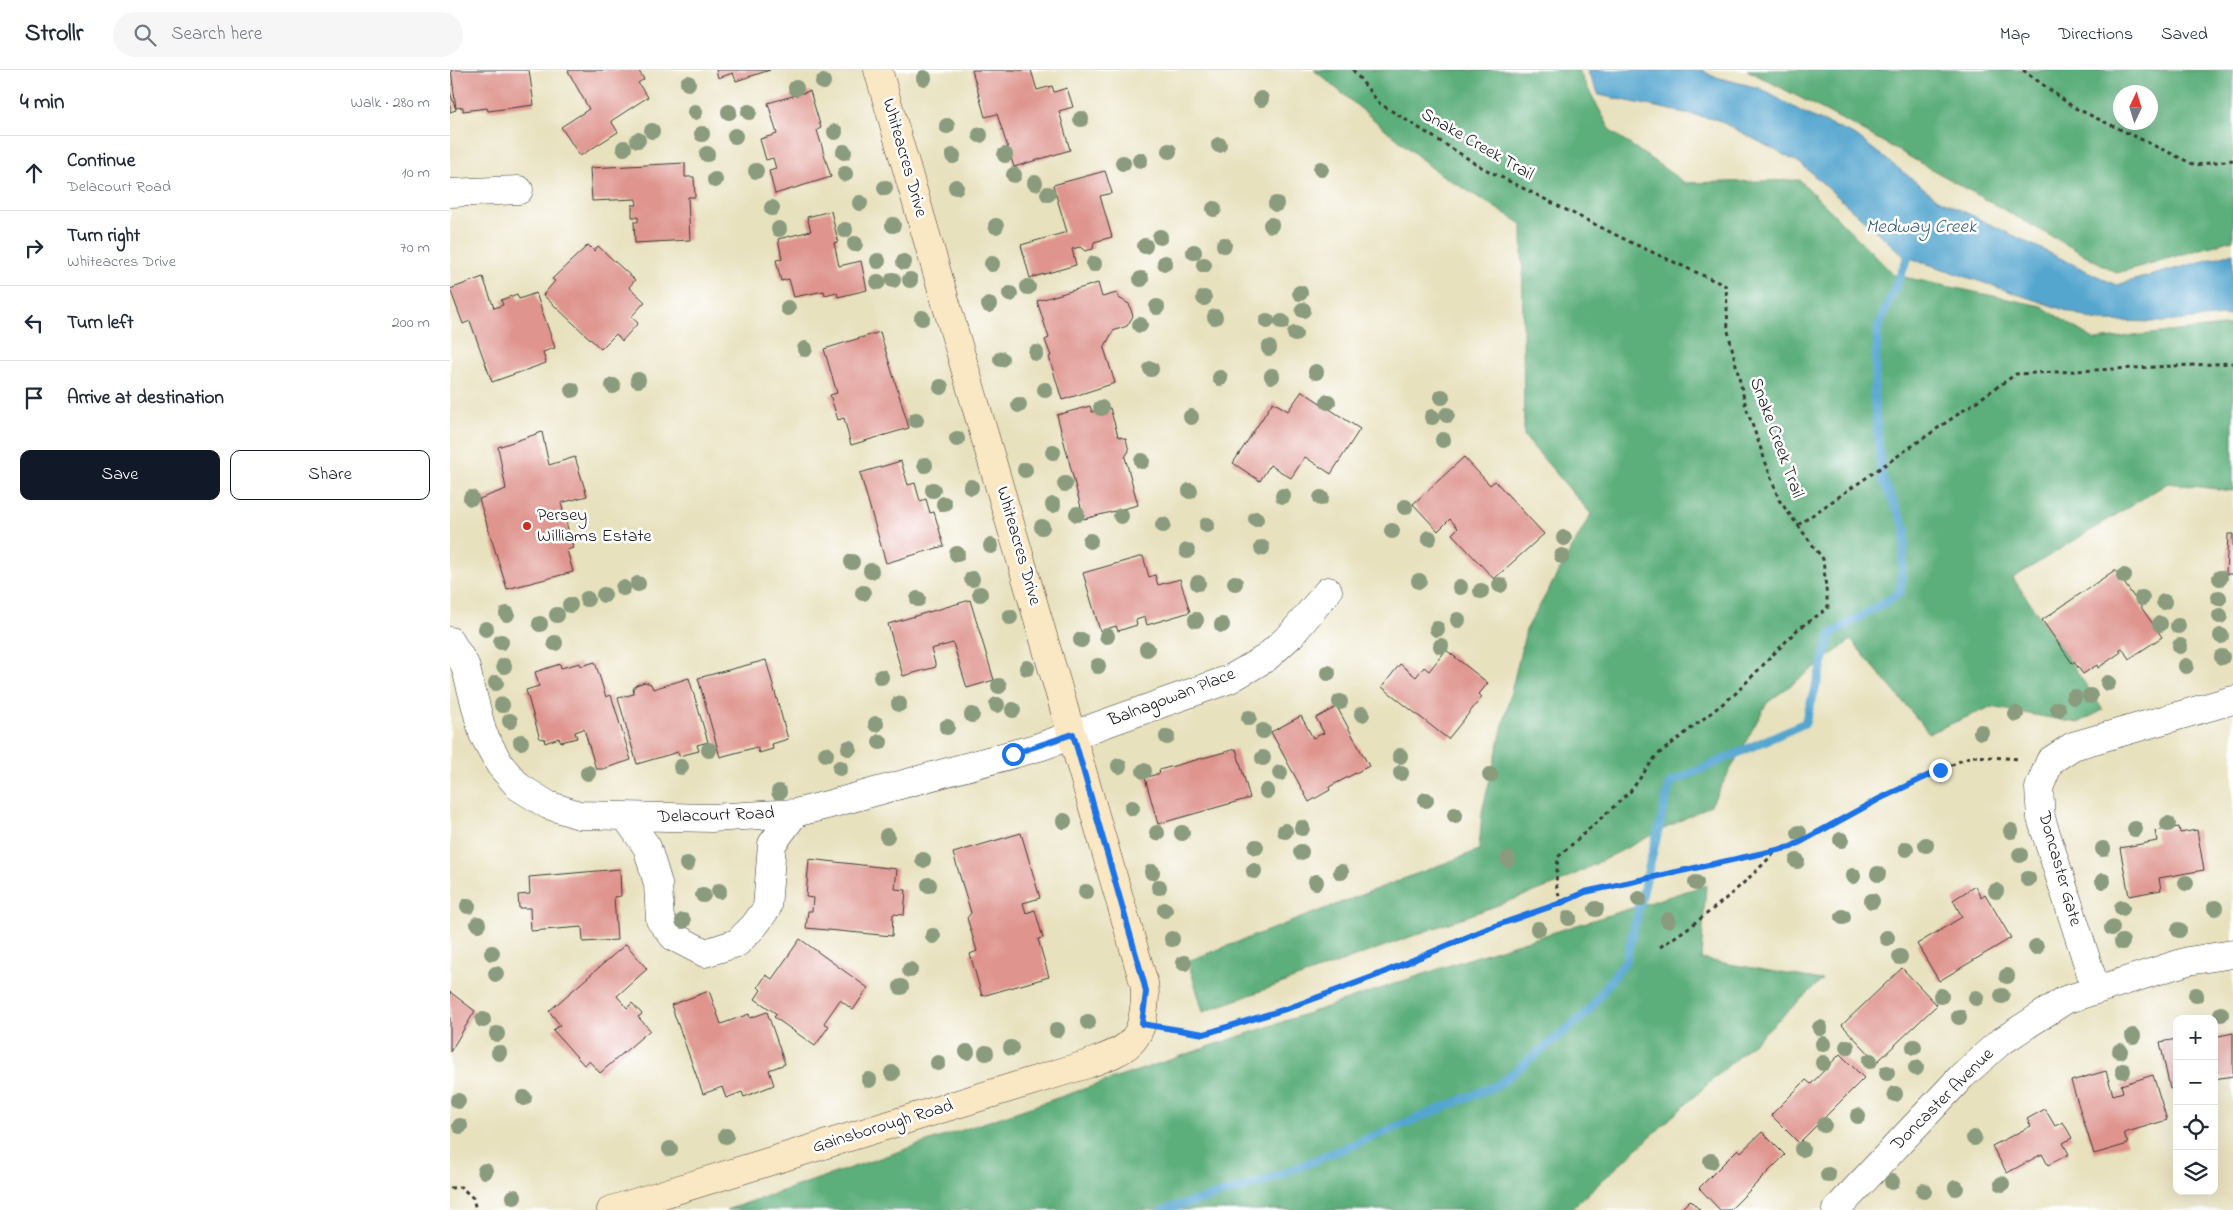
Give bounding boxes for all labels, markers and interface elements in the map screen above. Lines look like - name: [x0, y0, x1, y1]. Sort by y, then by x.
- search box: [113, 12, 463, 57]
- text: Strollr: [25, 17, 83, 52]
- icon: search: [131, 21, 159, 49]
- text: Search here: [171, 21, 262, 48]
- text: Map: [2000, 22, 2030, 48]
- text: Directions: [2058, 22, 2133, 48]
- text: Saved: [2161, 22, 2208, 48]
- north arrow: [2113, 85, 2158, 130]
- text: 4 min: [20, 88, 64, 118]
- text: Walk · 280 m: [351, 91, 430, 115]
- street label: Whiteacres Drive: [875, 96, 934, 221]
- street label: Snake Creek Trail: [1416, 102, 1538, 188]
- text: Continue: [67, 148, 135, 175]
- icon: ahead: [20, 159, 48, 187]
- text: 10 m: [402, 161, 430, 185]
- text: Delacourt Road: [67, 175, 171, 199]
- water label: Medway Creek: [1866, 214, 1977, 241]
- text: Turn right: [67, 223, 140, 250]
- icon: right: [20, 234, 48, 262]
- text: 70 m: [400, 236, 430, 260]
- text: Whiteacres Drive: [67, 250, 176, 274]
- icon: left: [20, 309, 48, 337]
- text: Turn left: [67, 310, 134, 337]
- text: 200 m: [392, 311, 430, 335]
- street label: Snake Creek Trail: [1742, 374, 1810, 502]
- icon: arrive: [20, 384, 48, 412]
- text: Arrive at destination: [67, 385, 224, 412]
- button: Save: [20, 450, 220, 500]
- button: Share: [230, 450, 430, 500]
- street label: Whiteacres Drive: [989, 484, 1048, 609]
- place label: Persey Williams Estate: [537, 503, 653, 550]
- marker: Persey Williams Estate: [521, 520, 533, 532]
- street label: Balnagowan Place: [1104, 662, 1240, 735]
- route start: [1002, 743, 1025, 766]
- route end: [1929, 759, 1952, 782]
- street label: Delacourt Road: [656, 801, 775, 831]
- street label: Doncaster Gate: [2030, 808, 2088, 930]
- map controls: [2173, 1015, 2218, 1195]
- button: +: [2173, 1015, 2218, 1060]
- street label: Doncaster Avenue: [1885, 1042, 2001, 1158]
- button: −: [2173, 1060, 2218, 1105]
- street label: Gainsborough Road: [809, 1093, 957, 1162]
- button: locate: [2173, 1105, 2218, 1150]
- button: layers: [2173, 1150, 2218, 1195]

